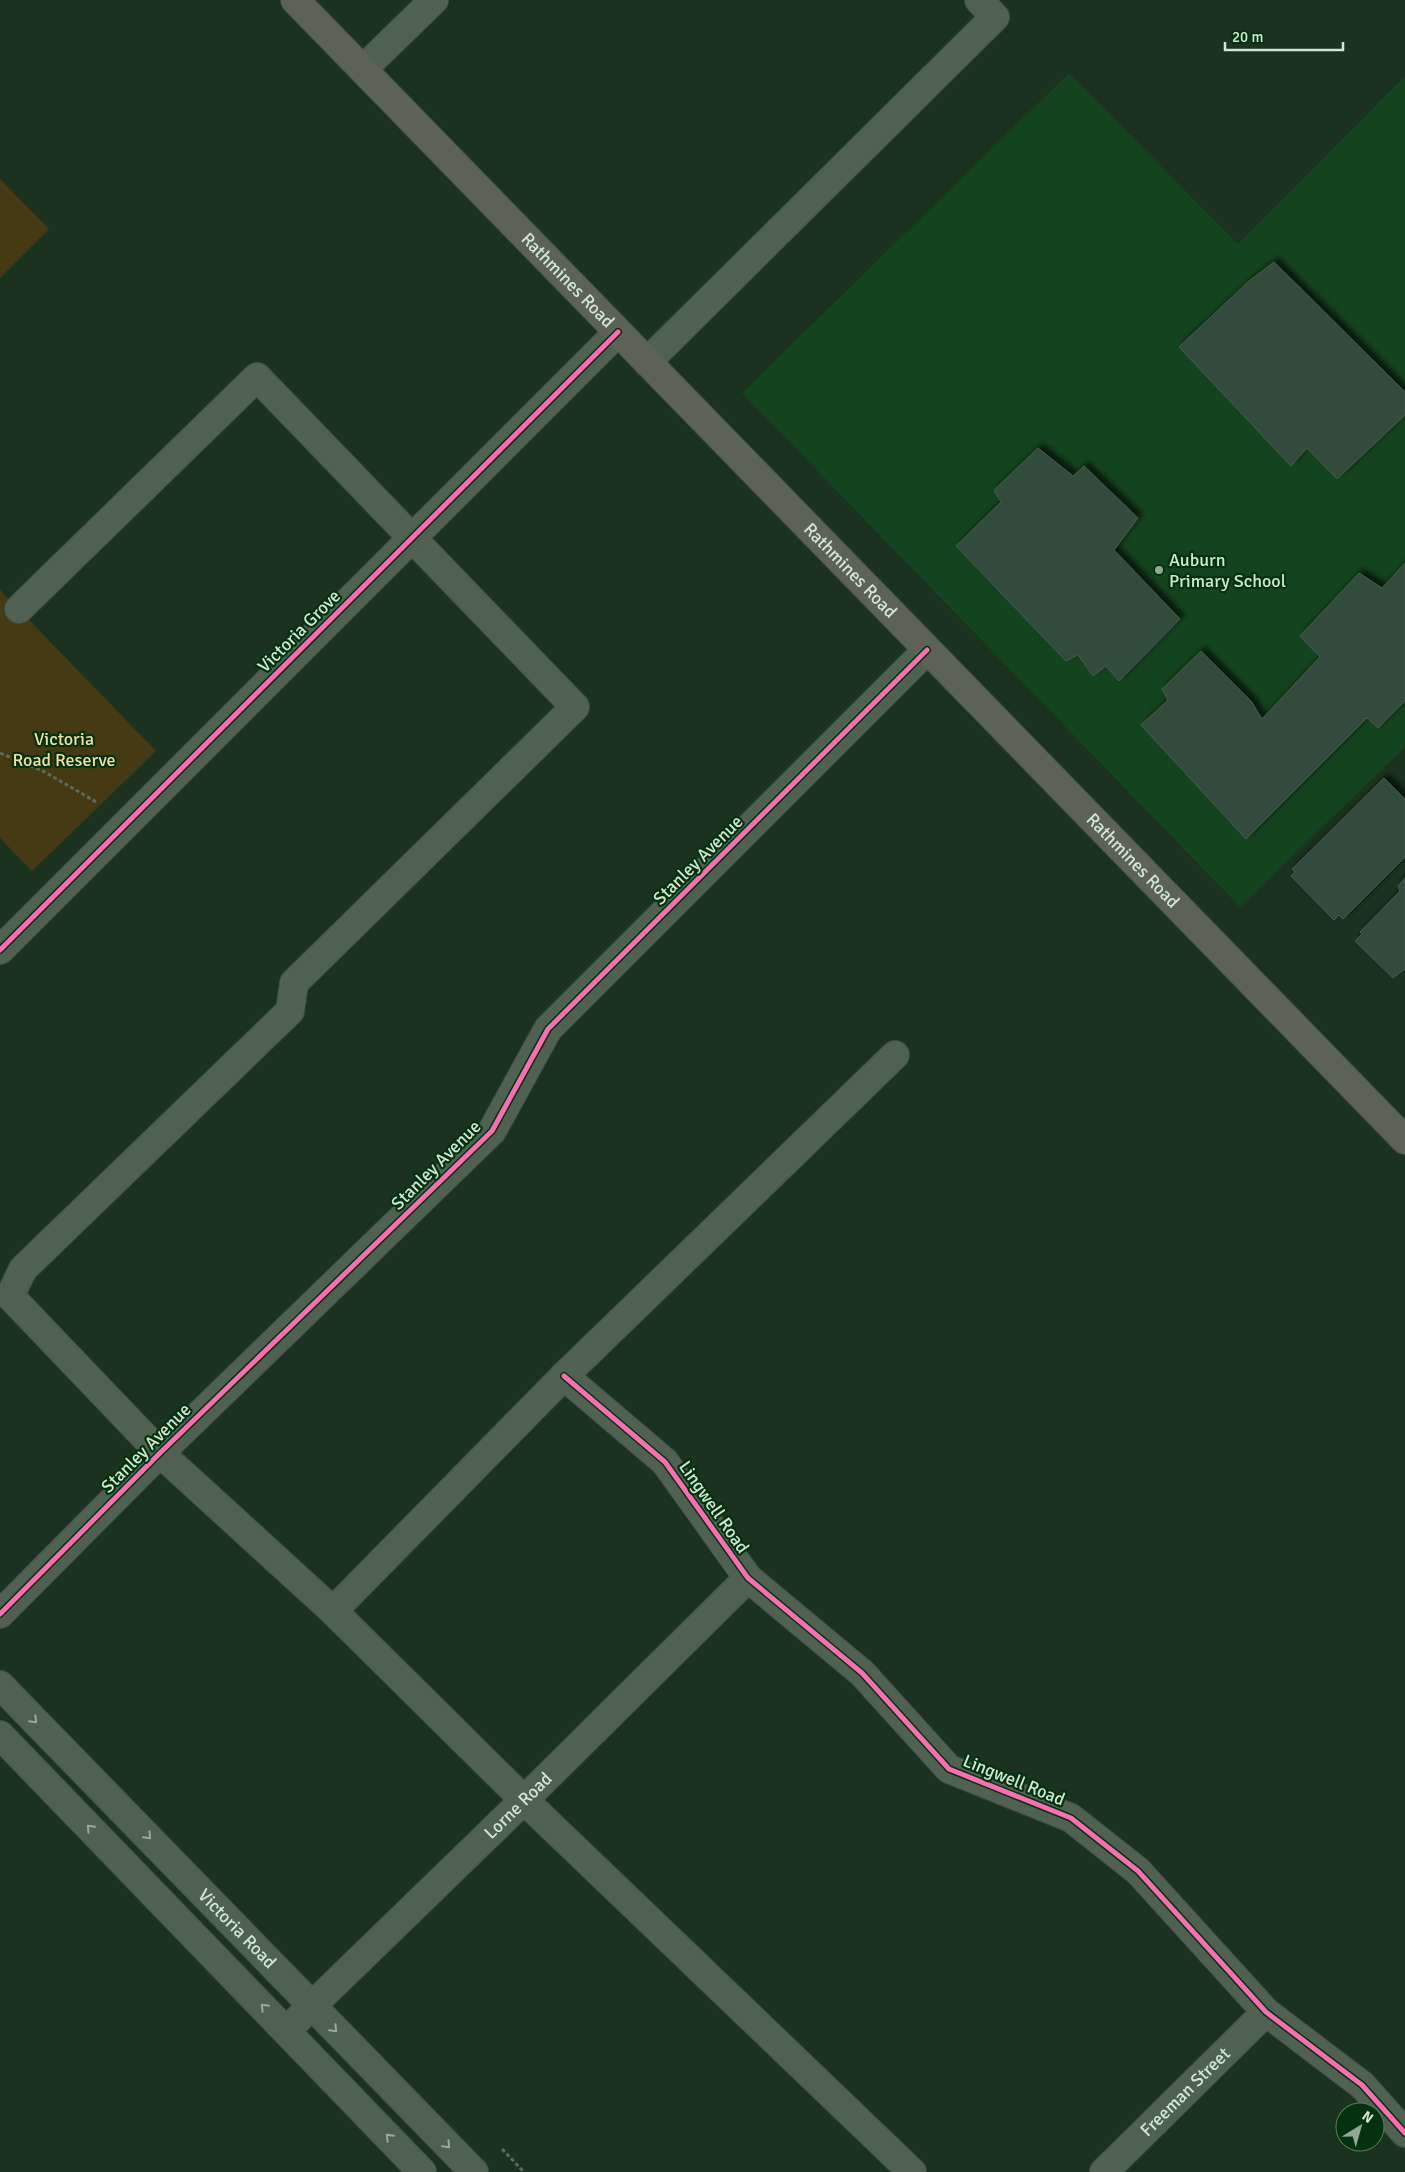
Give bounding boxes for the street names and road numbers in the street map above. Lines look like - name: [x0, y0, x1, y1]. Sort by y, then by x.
- street label: Rathmines Road: [517, 228, 619, 332]
- street label: Rathmines Road: [799, 518, 902, 623]
- street label: Victoria Grove: [253, 585, 345, 677]
- street label: Rathmines Road: [1082, 808, 1184, 913]
- street label: Stanley Avenue: [649, 811, 747, 909]
- street label: Stanley Avenue: [387, 1116, 485, 1214]
- street label: Stanley Avenue: [97, 1399, 195, 1497]
- street label: Lingwell Road: [674, 1456, 754, 1558]
- street label: Lingwell Road: [960, 1750, 1068, 1810]
- street label: Lorne Road: [479, 1768, 557, 1844]
- street label: Victoria Road: [193, 1884, 281, 1973]
- street label: Freeman Street: [1136, 2043, 1235, 2141]

